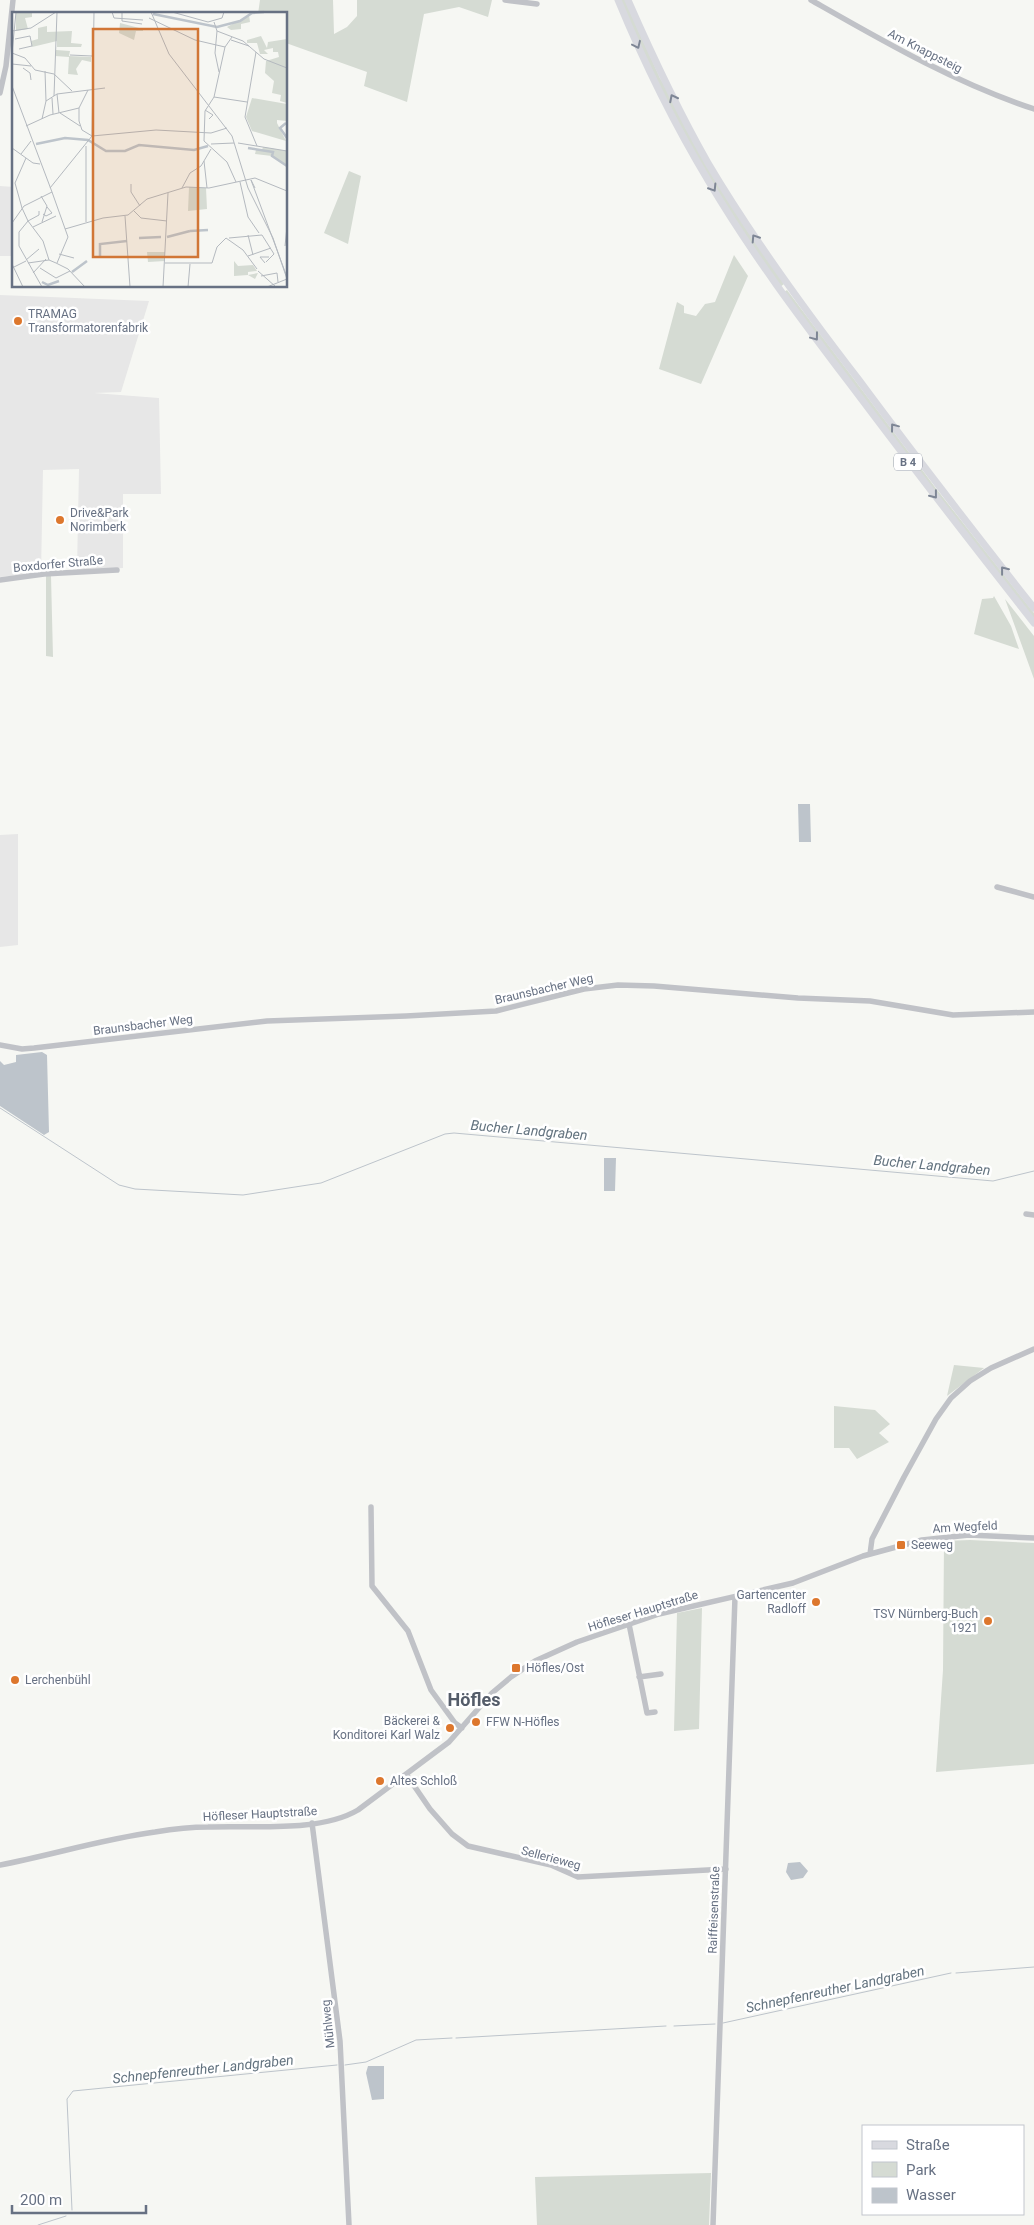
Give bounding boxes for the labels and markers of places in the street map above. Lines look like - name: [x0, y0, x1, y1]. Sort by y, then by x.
- place label: TRAMAG Transformatorenfabrik: [28, 307, 149, 335]
- marker: TRAMAG Transformatorenfabrik: [12, 315, 24, 327]
- place label: Drive&Park Norimberk: [70, 506, 130, 534]
- marker: Drive&Park Norimberk: [54, 514, 66, 526]
- place label: Seeweg: [911, 1538, 953, 1552]
- marker: Seeweg: [895, 1539, 907, 1551]
- place label: Gartencenter Radloff: [736, 1588, 807, 1616]
- marker: Gartencenter Radloff: [810, 1596, 822, 1608]
- place label: TSV Nürnberg-Buch 1921: [873, 1607, 978, 1635]
- marker: TSV Nürnberg-Buch 1921: [982, 1615, 994, 1627]
- place label: Höfles/Ost: [526, 1661, 584, 1675]
- marker: Höfles/Ost: [510, 1662, 522, 1674]
- place label: Lerchenbühl: [25, 1673, 91, 1687]
- marker: Lerchenbühl: [9, 1674, 21, 1686]
- place label: Bäckerei & Konditorei Karl Walz: [333, 1714, 441, 1742]
- place label: FFW N-Höfles: [486, 1715, 560, 1729]
- marker: FFW N-Höfles: [470, 1716, 482, 1728]
- marker: Bäckerei & Konditorei Karl Walz: [444, 1722, 456, 1734]
- place label: Altes Schloß: [390, 1774, 457, 1788]
- marker: Altes Schloß: [374, 1775, 386, 1787]

